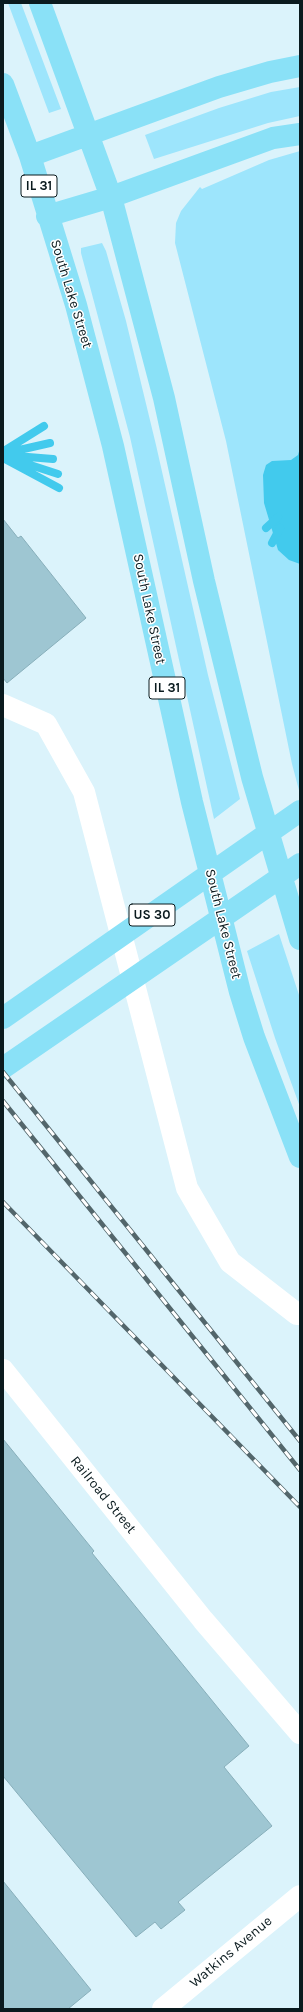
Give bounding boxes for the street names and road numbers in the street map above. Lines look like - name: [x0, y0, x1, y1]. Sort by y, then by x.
- road number: IL 31: [21, 175, 57, 197]
- street label: South Lake Street: [46, 238, 96, 350]
- street label: South Lake Street: [129, 552, 169, 666]
- road number: IL 31: [149, 677, 185, 699]
- street label: South Lake Street: [201, 867, 245, 981]
- road number: US 30: [129, 904, 175, 926]
- street label: Railroad Street: [67, 1453, 139, 1537]
- street label: Watkins Avenue: [186, 1913, 276, 1991]

